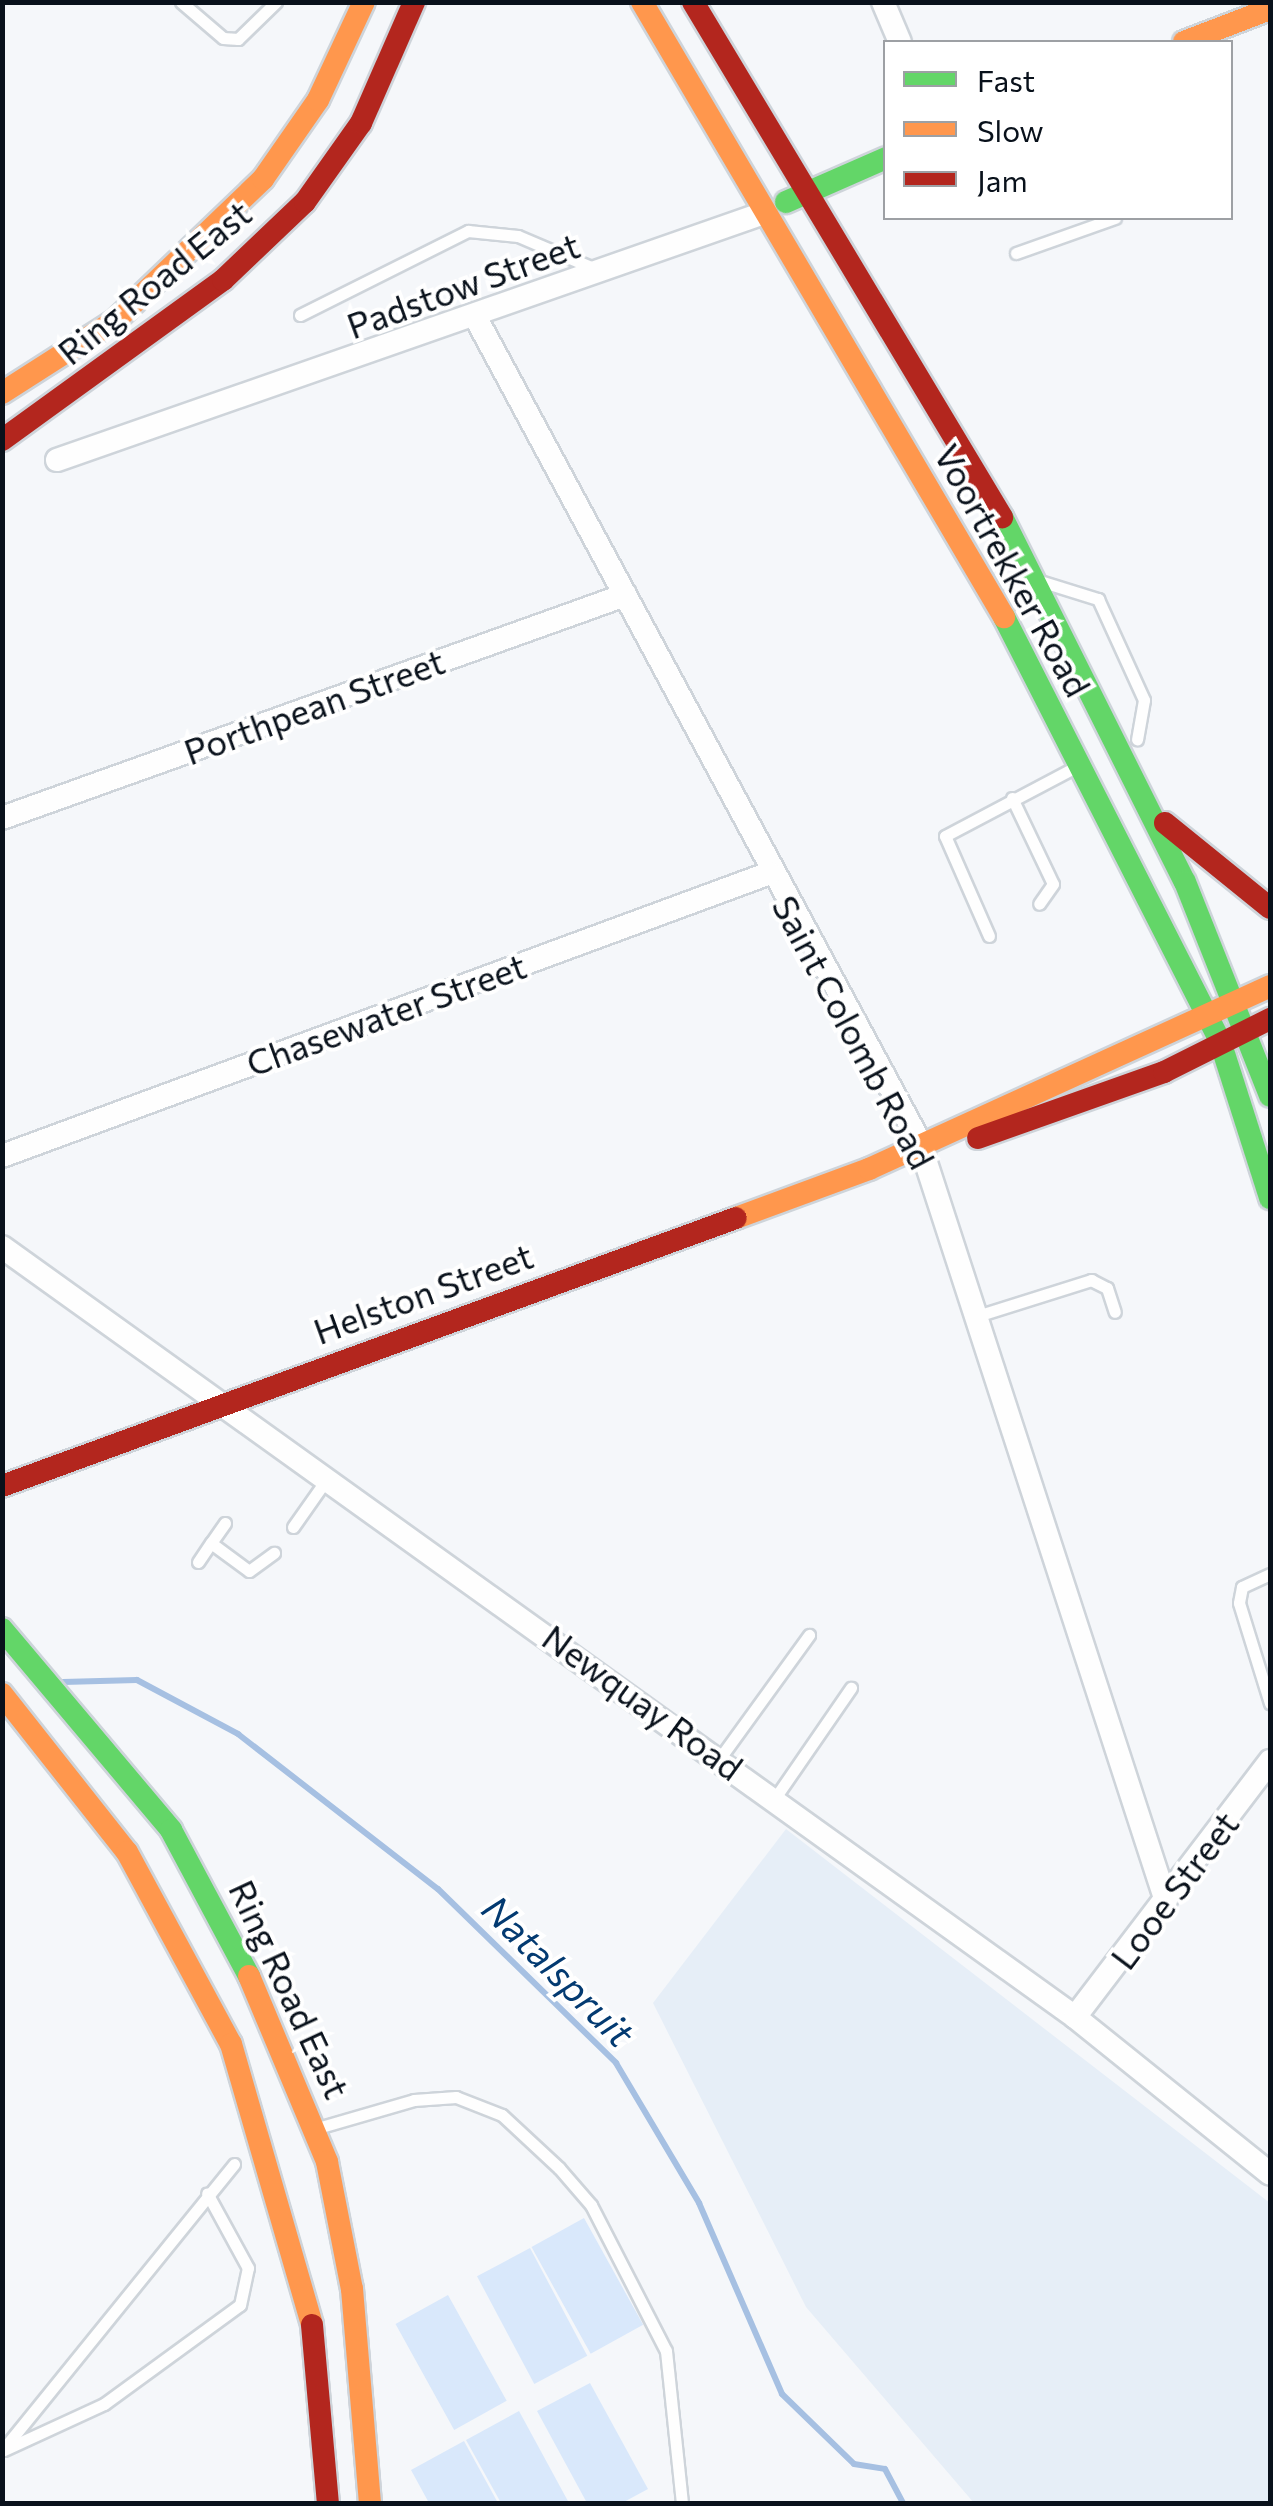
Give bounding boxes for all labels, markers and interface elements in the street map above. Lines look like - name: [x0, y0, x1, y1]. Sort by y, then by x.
- legend: [883, 40, 1233, 220]
- text: Fast: [977, 61, 1035, 98]
- text: Slow: [977, 111, 1044, 148]
- text: Jam: [977, 161, 1028, 198]
- street label: Ring Road East: [49, 191, 259, 373]
- street label: Padstow Street: [341, 223, 585, 347]
- street label: Voortrekker Road: [926, 437, 1100, 703]
- street label: Porthpean Street: [178, 639, 450, 773]
- street label: Saint Colomb Road: [764, 888, 944, 1176]
- street label: Chasewater Street: [240, 944, 532, 1084]
- street label: Helston Street: [308, 1234, 538, 1352]
- street label: Newquay Road: [535, 1616, 751, 1788]
- street label: Looe Street: [1101, 1803, 1247, 1977]
- street label: Ring Road East: [221, 1873, 359, 2105]
- water label: Natalspruit: [474, 1885, 644, 2055]

